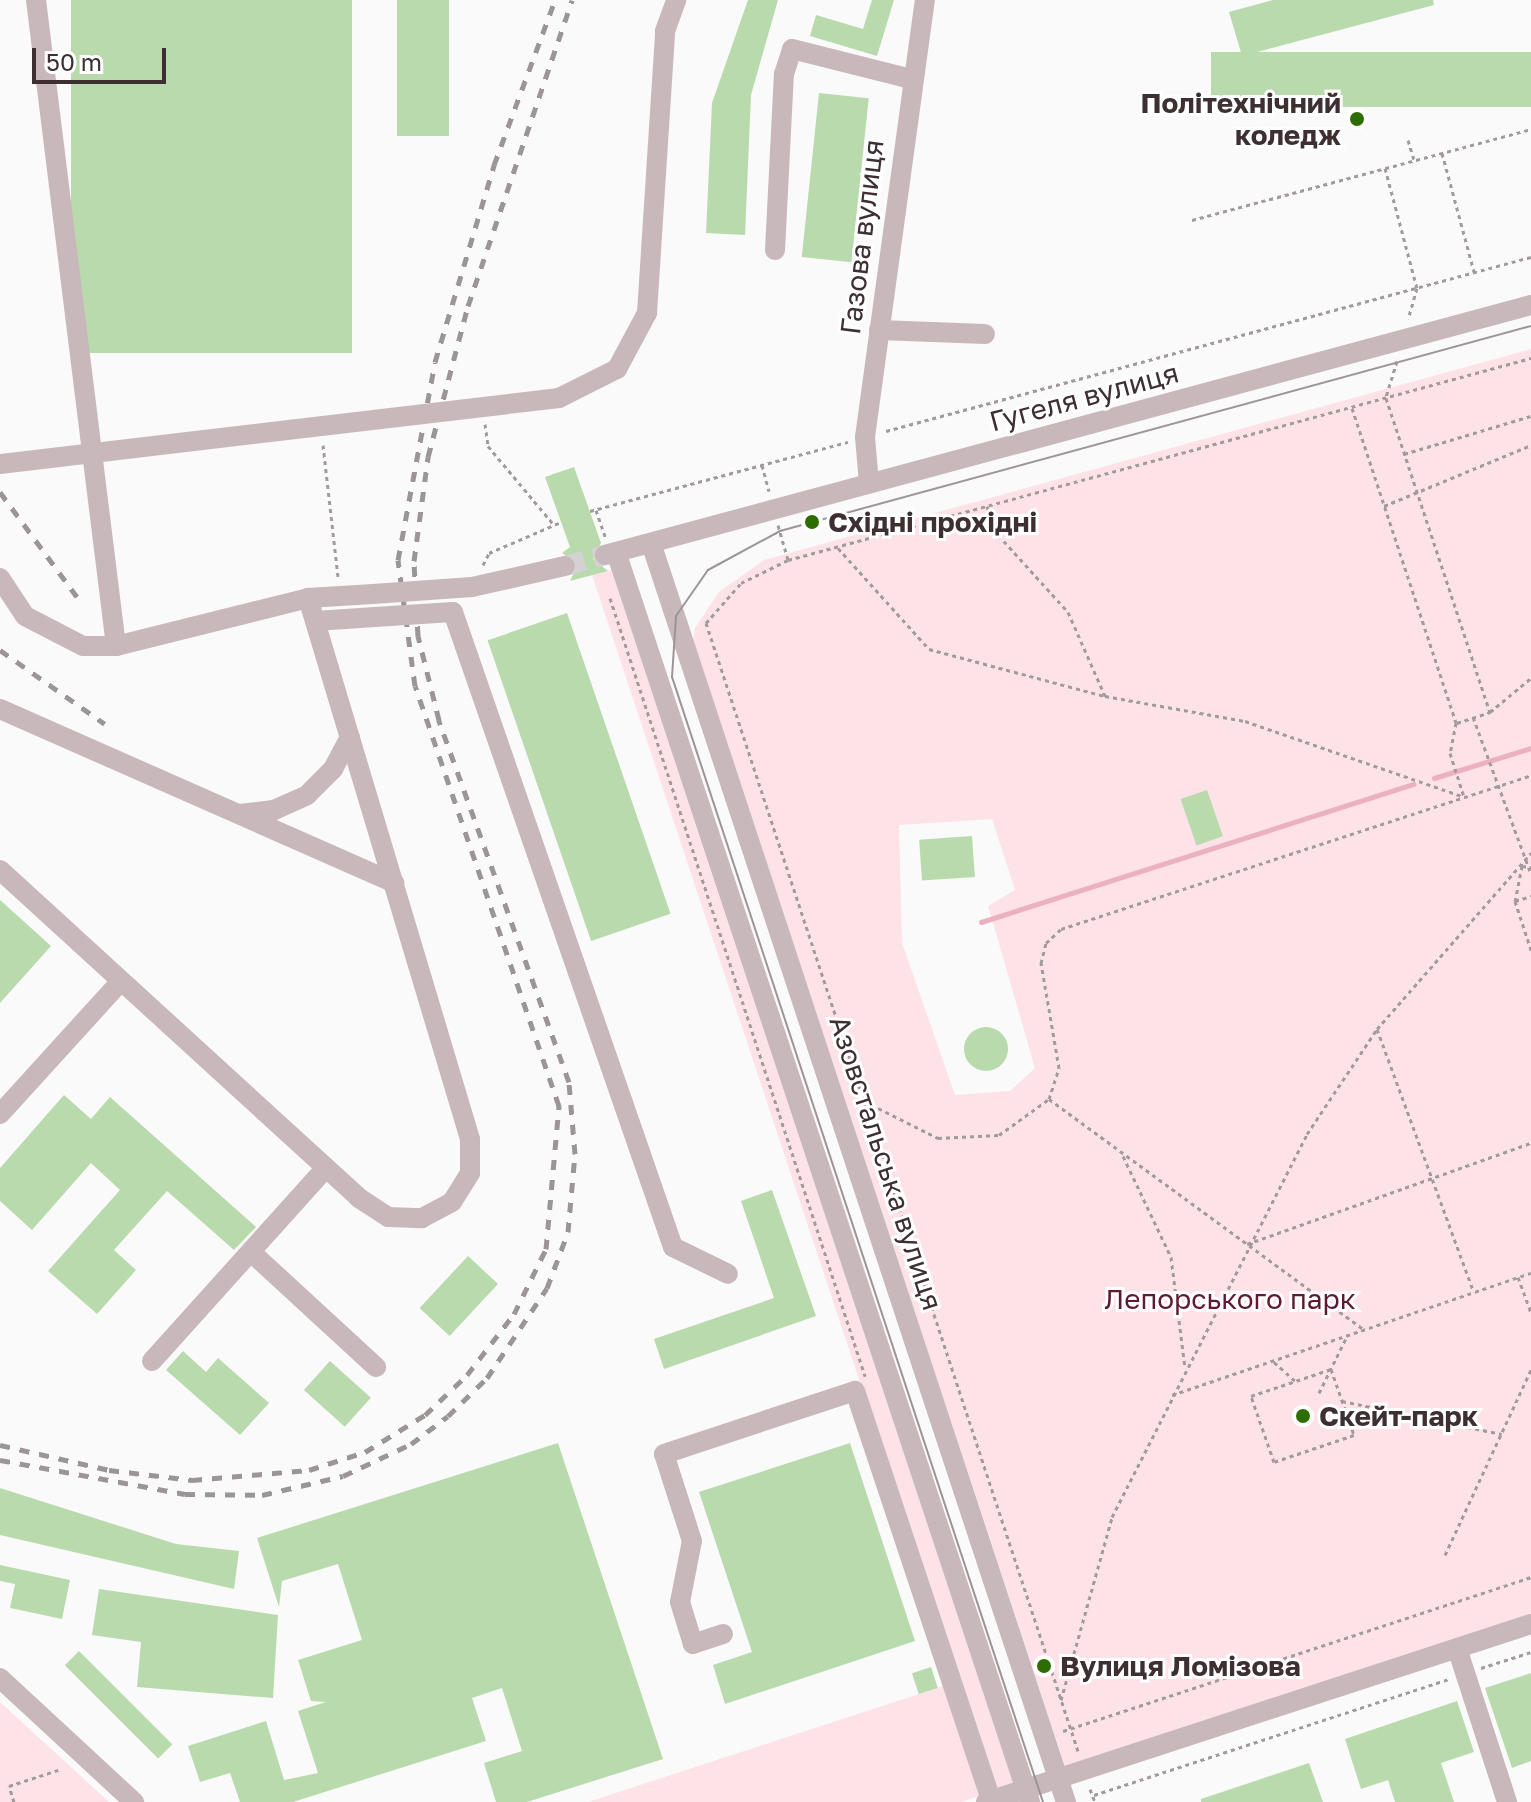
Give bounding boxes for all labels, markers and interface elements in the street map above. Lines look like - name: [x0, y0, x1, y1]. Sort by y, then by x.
- scale bar: [36, 32, 170, 82]
- text: 50 m: [46, 47, 102, 76]
- place label: Політехнічний коледж: [1141, 86, 1341, 152]
- marker: Політехнічний коледж: [1348, 110, 1366, 128]
- street label: Газова вулиця: [833, 138, 891, 336]
- street label: Гугеля вулиця: [986, 356, 1182, 438]
- place label: Східні прохідні: [828, 505, 1037, 539]
- marker: Східні прохідні: [803, 513, 821, 531]
- street label: Азовстальська вулиця: [823, 1012, 949, 1314]
- park label: Лепорського парк: [1104, 1282, 1356, 1316]
- place label: Скейт-парк: [1319, 1399, 1478, 1433]
- marker: Скейт-парк: [1294, 1407, 1312, 1425]
- place label: Вулиця Ломізова: [1060, 1649, 1301, 1683]
- marker: Вулиця Ломізова: [1035, 1657, 1053, 1675]

